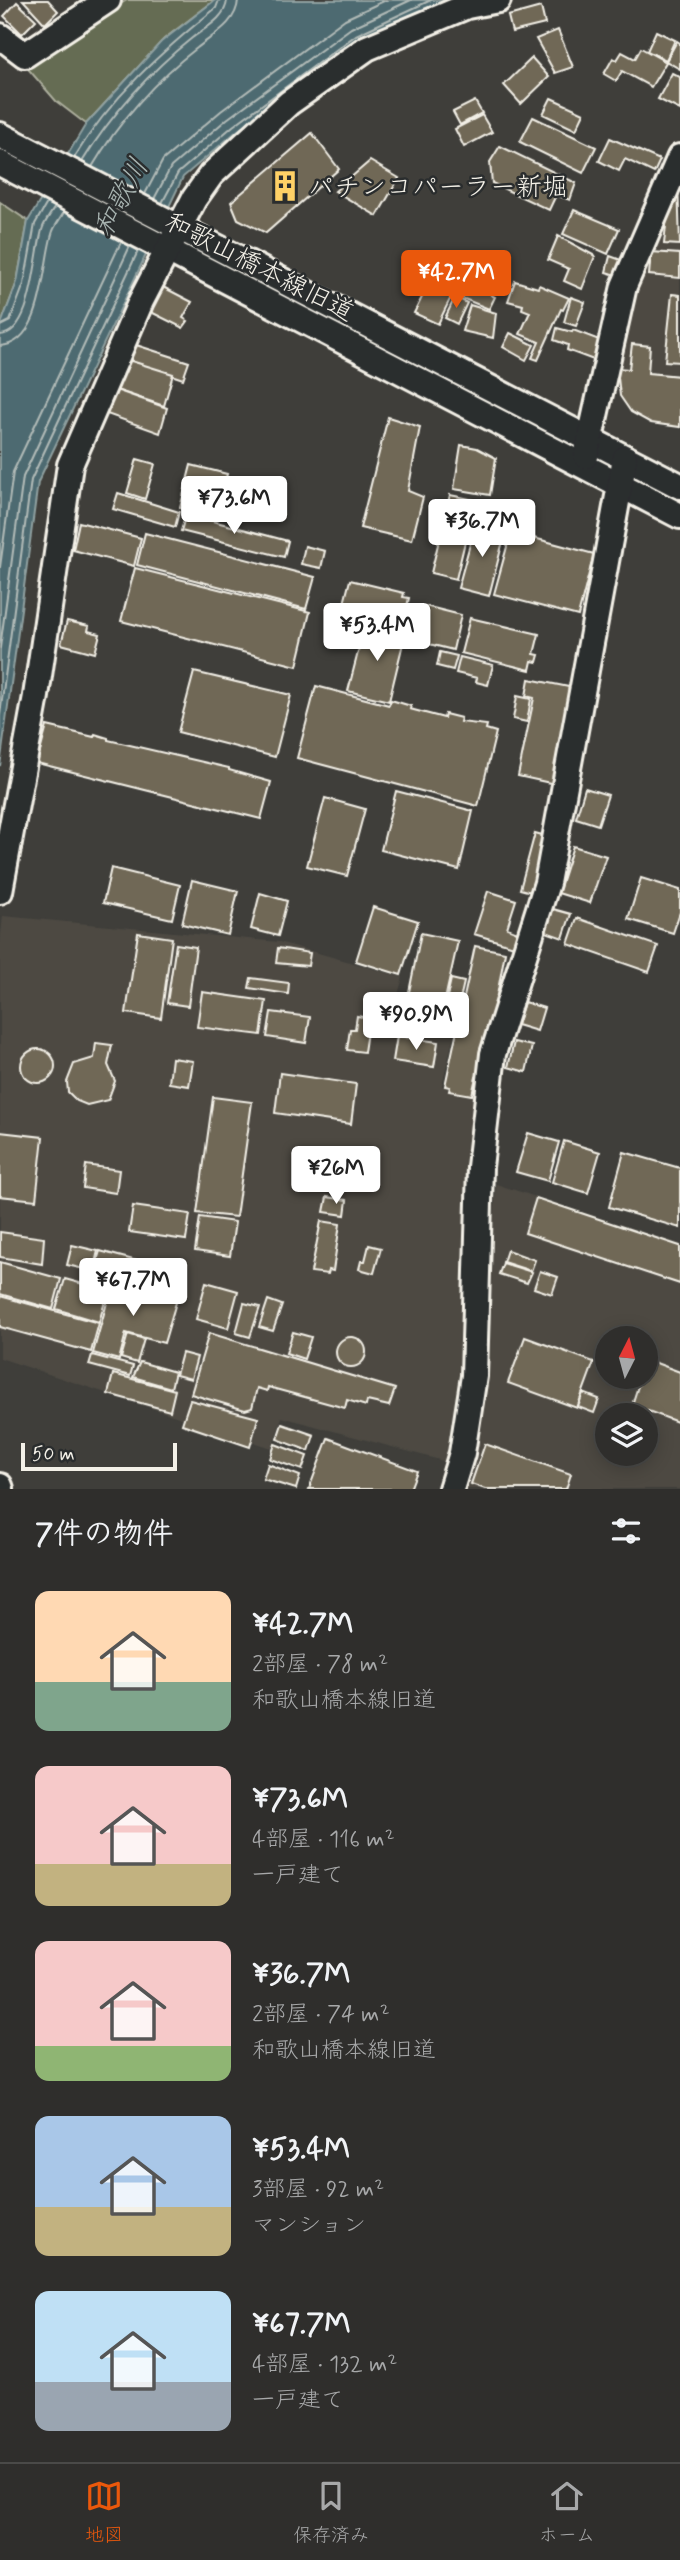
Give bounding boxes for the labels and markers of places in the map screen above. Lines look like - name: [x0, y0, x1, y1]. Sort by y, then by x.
- building icon: パチンコパーラー新堀: [268, 169, 302, 203]
- place label: パチンコパーラー新堀: [308, 171, 568, 205]
- pin: ¥42.7M: [399, 250, 513, 310]
- pin: ¥73.6M: [177, 476, 291, 536]
- pin: ¥36.7M: [425, 500, 539, 559]
- pin: ¥53.4M: [320, 604, 434, 663]
- pin: ¥90.9M: [359, 992, 473, 1052]
- pin: ¥26M: [295, 1146, 377, 1206]
- pin: ¥67.7M: [76, 1258, 190, 1318]

